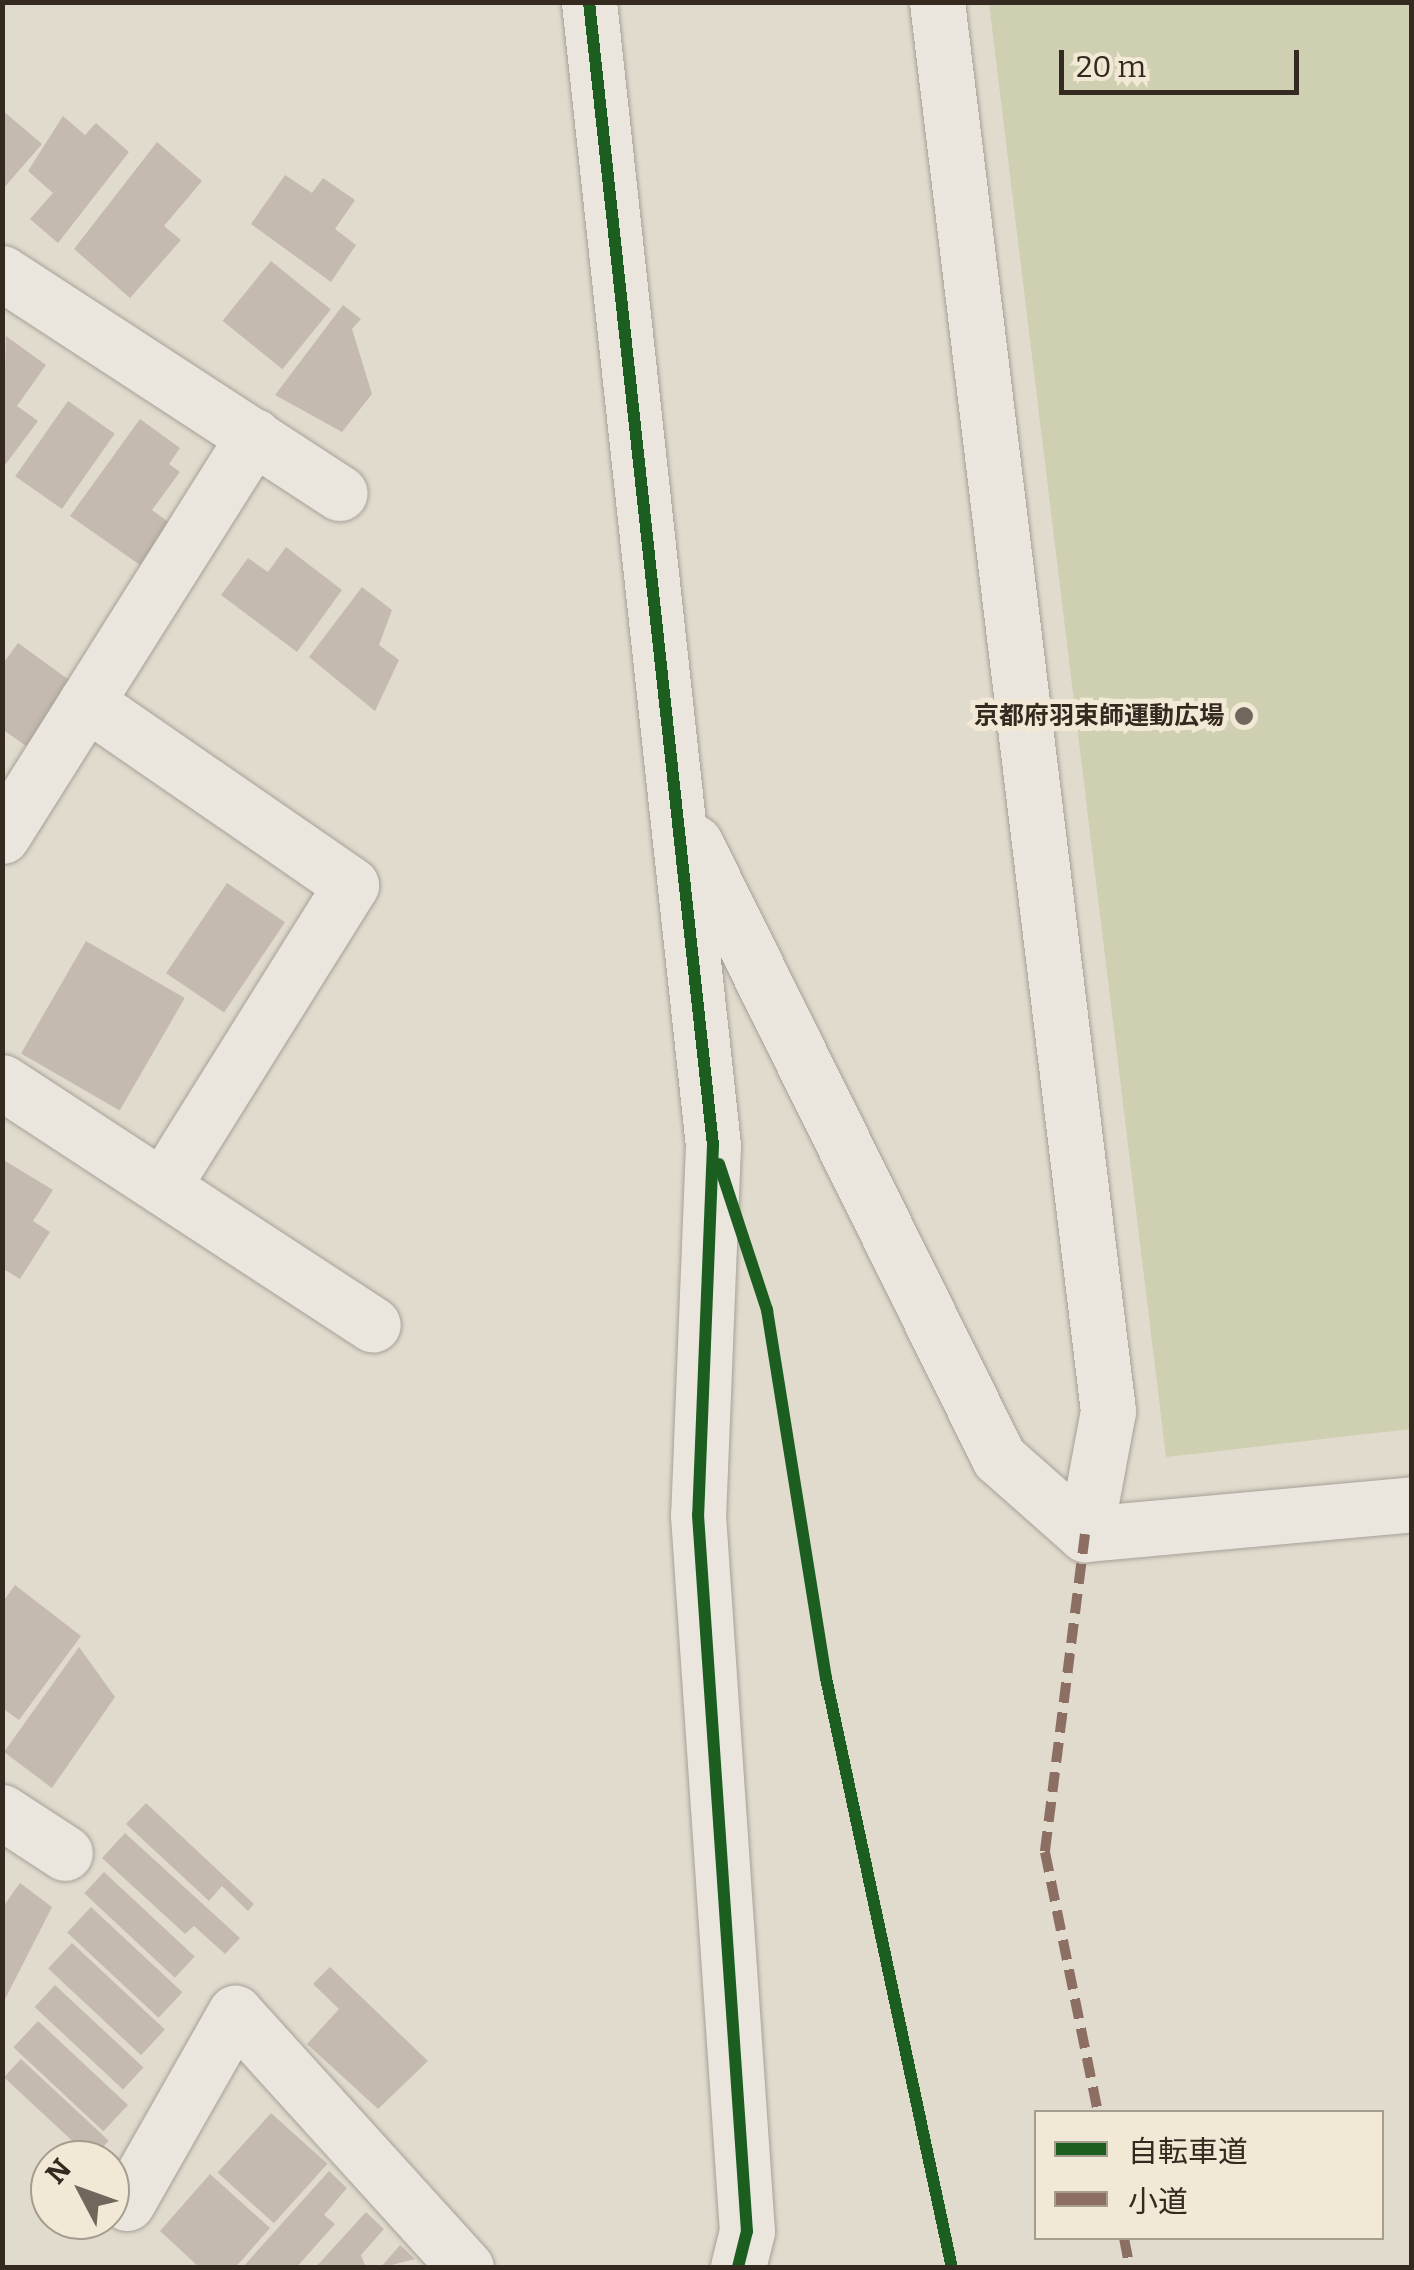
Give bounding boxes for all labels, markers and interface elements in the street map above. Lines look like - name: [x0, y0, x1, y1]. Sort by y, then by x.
- scale bar: [1064, 30, 1304, 92]
- text: 20 m: [1076, 49, 1146, 85]
- place label: 京都府羽束師運動広場: [974, 701, 1224, 731]
- marker: 京都府羽束師運動広場: [1233, 705, 1255, 727]
- legend: [1034, 2110, 1384, 2240]
- text: 自転車道: [1128, 2134, 1248, 2170]
- north arrow: [30, 2140, 130, 2240]
- text: N: [39, 2152, 78, 2190]
- text: 小道: [1128, 2184, 1188, 2220]

